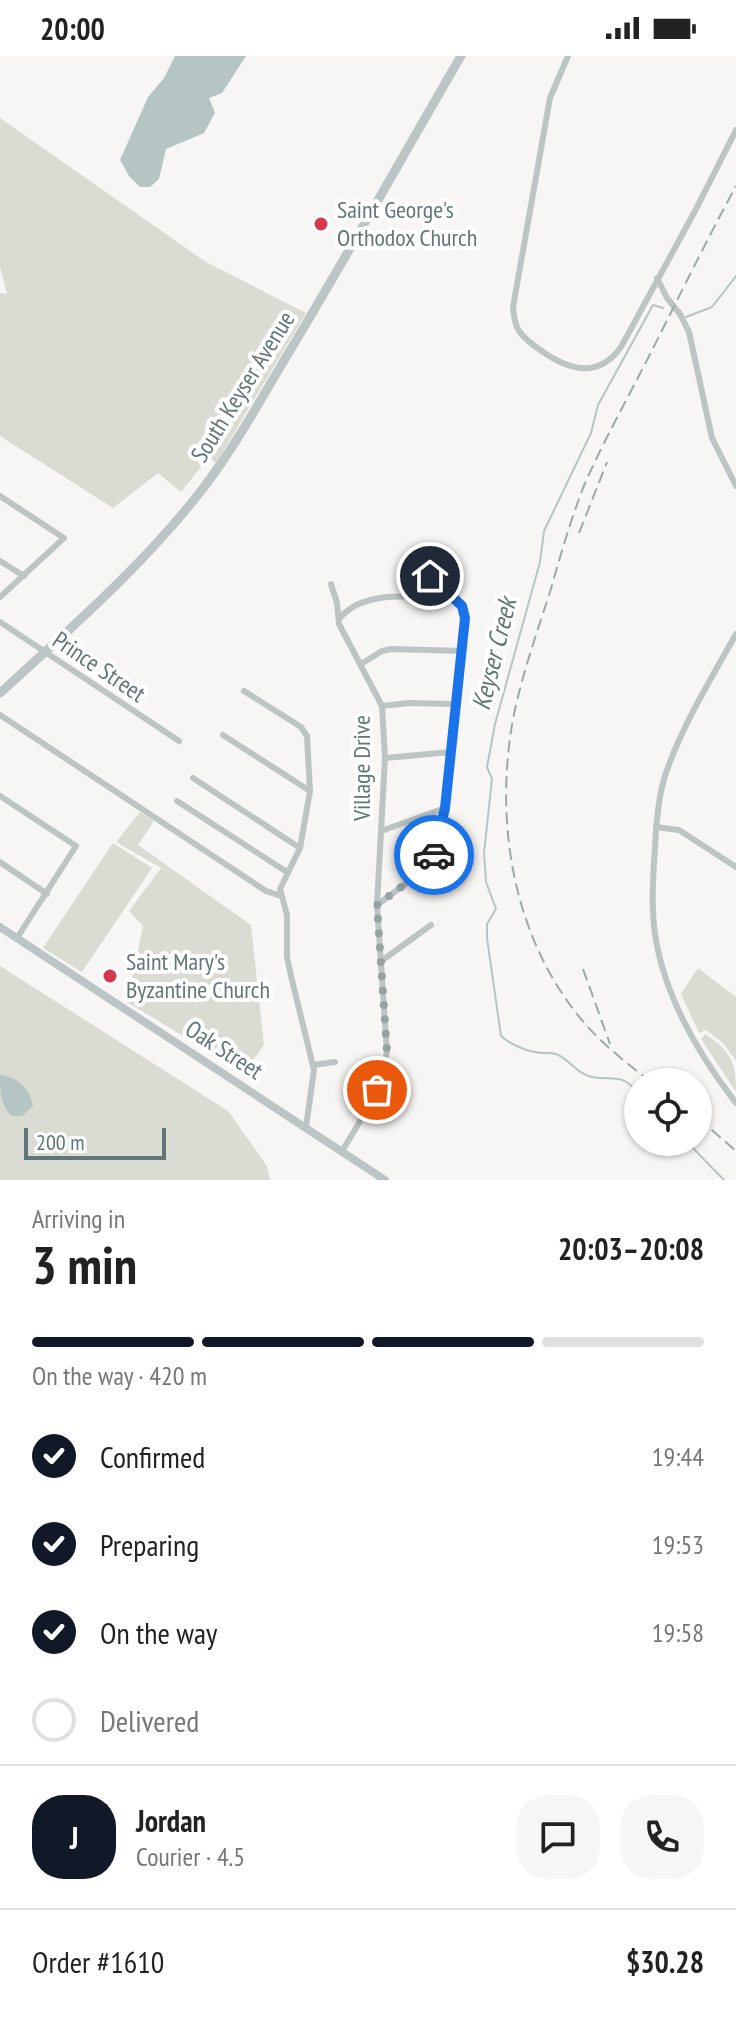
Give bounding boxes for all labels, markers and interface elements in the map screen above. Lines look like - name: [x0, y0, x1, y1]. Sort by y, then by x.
- text: 20:00: [40, 9, 105, 48]
- place label: Saint George's Orthodox Church: [337, 194, 477, 253]
- marker: Saint George's Orthodox Church: [312, 215, 330, 233]
- street label: South Keyser Avenue: [184, 305, 301, 468]
- pin: [396, 542, 464, 610]
- icon: home: [408, 554, 452, 598]
- water label: Keyser Creek: [464, 592, 524, 713]
- street label: Prince Street: [47, 624, 152, 709]
- street label: Village Drive: [346, 715, 377, 822]
- courier: [394, 815, 474, 895]
- icon: car: [412, 833, 456, 877]
- place label: Saint Mary's Byzantine Church: [126, 946, 270, 1005]
- marker: Saint Mary's Byzantine Church: [101, 967, 119, 985]
- street label: Oak Street: [180, 1013, 269, 1086]
- pin: [343, 1056, 411, 1124]
- icon: bag: [355, 1068, 399, 1112]
- map controls: [624, 1068, 712, 1156]
- button: locate: [624, 1068, 712, 1156]
- scale bar: [24, 1124, 166, 1160]
- text: 200 m: [36, 1128, 85, 1156]
- text: Arriving in: [32, 1202, 125, 1235]
- text: 20:03–20:08: [558, 1229, 704, 1268]
- text: 3 min: [32, 1231, 137, 1298]
- text: On the way · 420 m: [32, 1359, 207, 1392]
- icon: check: [32, 1434, 76, 1478]
- text: Confirmed: [100, 1437, 205, 1476]
- text: 19:44: [652, 1440, 704, 1473]
- icon: check: [32, 1522, 76, 1566]
- text: Preparing: [100, 1525, 199, 1564]
- text: 19:53: [652, 1528, 704, 1561]
- icon: check: [32, 1610, 76, 1654]
- text: On the way: [100, 1613, 217, 1652]
- text: 19:58: [652, 1616, 704, 1649]
- text: Delivered: [100, 1701, 199, 1740]
- button: chat: [516, 1795, 600, 1879]
- button: phone: [620, 1795, 704, 1879]
- text: Jordan: [136, 1801, 206, 1840]
- text: J: [70, 1818, 78, 1857]
- text: Courier · 4.5: [136, 1840, 245, 1873]
- text: Order #1610: [32, 1942, 164, 1981]
- text: $30.28: [626, 1942, 704, 1981]

